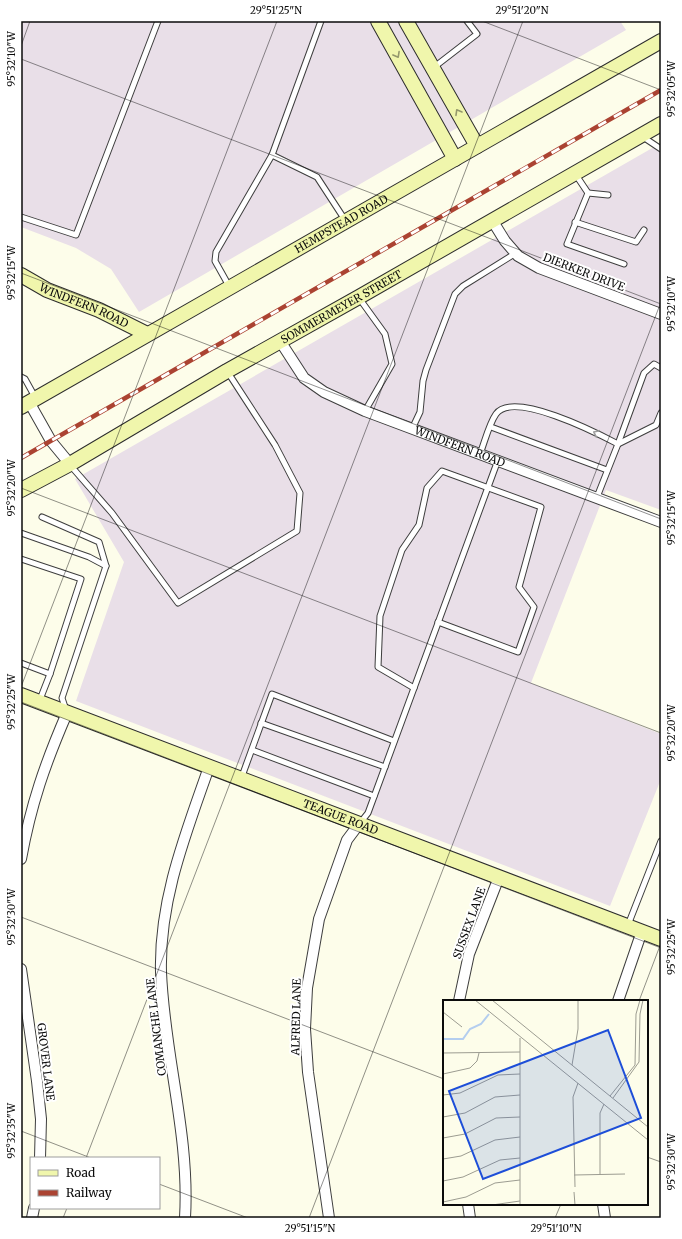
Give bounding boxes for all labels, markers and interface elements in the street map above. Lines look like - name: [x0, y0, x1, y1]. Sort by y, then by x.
- text: 29°51'25"N: [250, 4, 302, 17]
- text: 29°51'20"N: [496, 4, 549, 17]
- text: 95°32'10"W: [5, 30, 18, 87]
- one-way arrow: [392, 51, 399, 58]
- text: 95°32'05"W: [665, 60, 678, 117]
- one-way arrow: [455, 109, 462, 116]
- street label: HEMPSTEAD ROAD: [292, 192, 390, 256]
- text: 95°32'15"W: [5, 245, 18, 300]
- street label: DIERKER DRIVE: [541, 250, 627, 294]
- street label: SOMMERMEYER STREET: [278, 267, 405, 347]
- text: 95°32'10"W: [665, 275, 678, 332]
- street label: WINDFERN ROAD: [36, 280, 131, 331]
- street label: WINDFERN ROAD: [412, 423, 507, 470]
- one-way arrow: [593, 430, 601, 438]
- text: 95°32'20"W: [5, 458, 18, 517]
- text: 95°32'15"W: [665, 490, 678, 545]
- text: 95°32'25"W: [5, 673, 18, 730]
- text: 95°32'20"W: [665, 703, 678, 762]
- street label: TEAGUE ROAD: [301, 796, 380, 838]
- street label: SUSSEX LANE: [450, 885, 488, 961]
- text: 95°32'30"W: [5, 887, 18, 945]
- text: 95°32'25"W: [665, 918, 678, 975]
- street label: COMANCHE LANE: [143, 977, 169, 1077]
- street label: ALFRED LANE: [288, 978, 304, 1057]
- inset map: [443, 1000, 648, 1205]
- street label: GROVER LANE: [34, 1022, 58, 1102]
- text: 95°32'35"W: [5, 1102, 18, 1159]
- text: 95°32'30"W: [665, 1132, 678, 1190]
- legend: [30, 1157, 160, 1209]
- text: Road: [66, 1165, 95, 1180]
- text: Railway: [66, 1185, 112, 1200]
- text: 29°51'15"N: [285, 1222, 335, 1235]
- text: 29°51'10"N: [530, 1222, 582, 1235]

